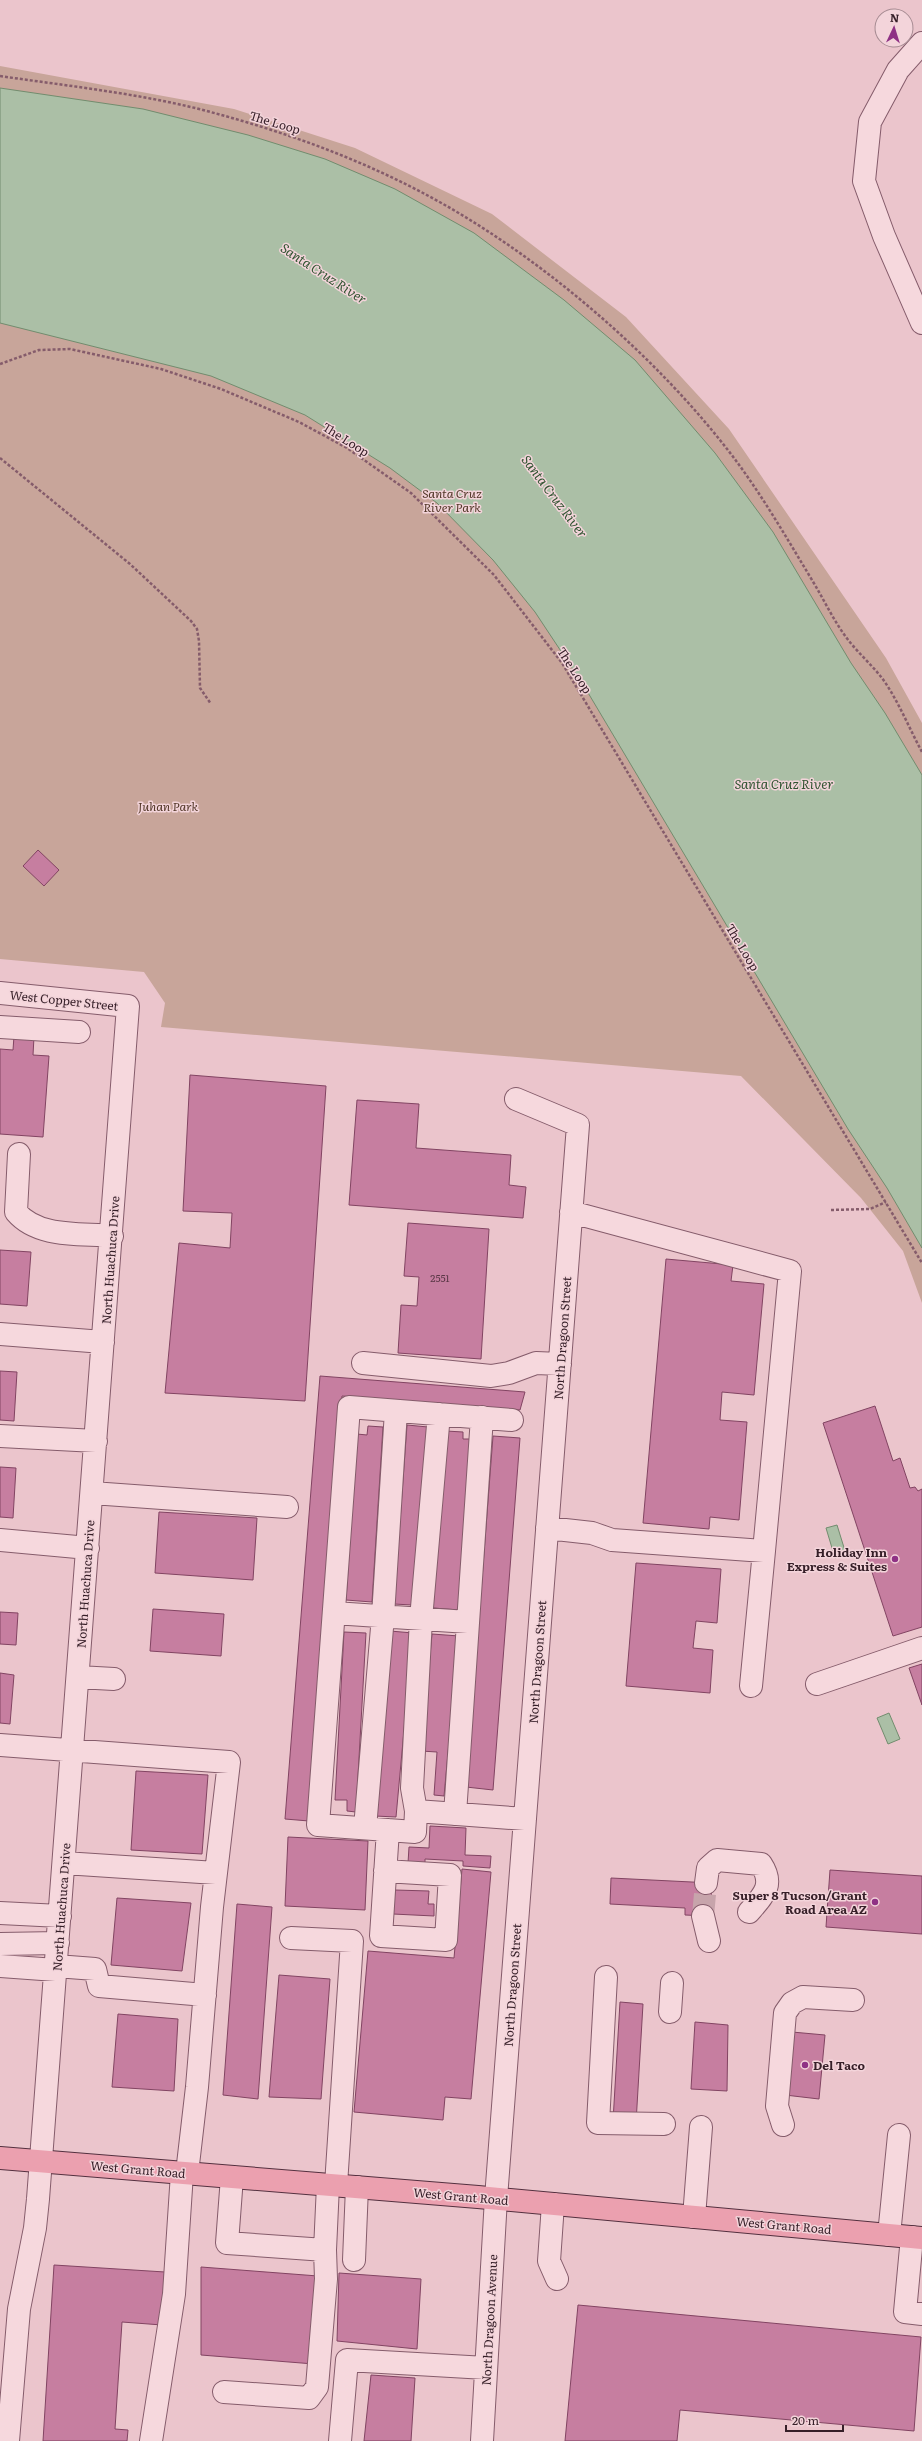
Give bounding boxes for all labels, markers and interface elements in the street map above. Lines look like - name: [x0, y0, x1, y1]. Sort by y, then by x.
- north arrow: [874, 8, 914, 48]
- text: N: [890, 9, 900, 25]
- street label: The Loop: [247, 106, 303, 138]
- water label: Santa Cruz River: [277, 238, 371, 308]
- street label: The Loop: [319, 417, 373, 461]
- water label: Santa Cruz River: [518, 451, 592, 541]
- park label: Santa Cruz River Park: [422, 484, 482, 516]
- street label: The Loop: [553, 643, 597, 697]
- water label: Santa Cruz River: [734, 774, 834, 793]
- park label: Juhan Park: [138, 797, 198, 815]
- street label: The Loop: [722, 920, 764, 974]
- street label: West Copper Street: [9, 985, 119, 1015]
- street label: North Huachuca Drive: [97, 1195, 123, 1325]
- house number: 2551: [430, 1270, 450, 1285]
- street label: North Dragoon Street: [549, 1276, 575, 1400]
- street label: North Huachuca Drive: [72, 1519, 98, 1649]
- place label: Holiday Inn Express & Suites: [787, 1543, 888, 1575]
- marker: Holiday Inn Express & Suites: [890, 1554, 900, 1564]
- street label: North Dragoon Street: [524, 1600, 550, 1724]
- street label: North Huachuca Drive: [48, 1842, 74, 1972]
- place label: Super 8 Tucson/Grant Road Area AZ: [733, 1886, 868, 1918]
- marker: Super 8 Tucson/Grant Road Area AZ: [870, 1897, 880, 1907]
- street label: North Dragoon Street: [499, 1923, 525, 2047]
- place label: Del Taco: [813, 2056, 866, 2074]
- marker: Del Taco: [800, 2060, 810, 2070]
- street label: West Grant Road: [90, 2156, 187, 2182]
- street label: West Grant Road: [413, 2183, 510, 2209]
- street label: West Grant Road: [736, 2212, 833, 2238]
- street label: North Dragoon Avenue: [477, 2254, 501, 2386]
- scale bar: [786, 2407, 843, 2433]
- text: 20 m: [792, 2411, 819, 2429]

